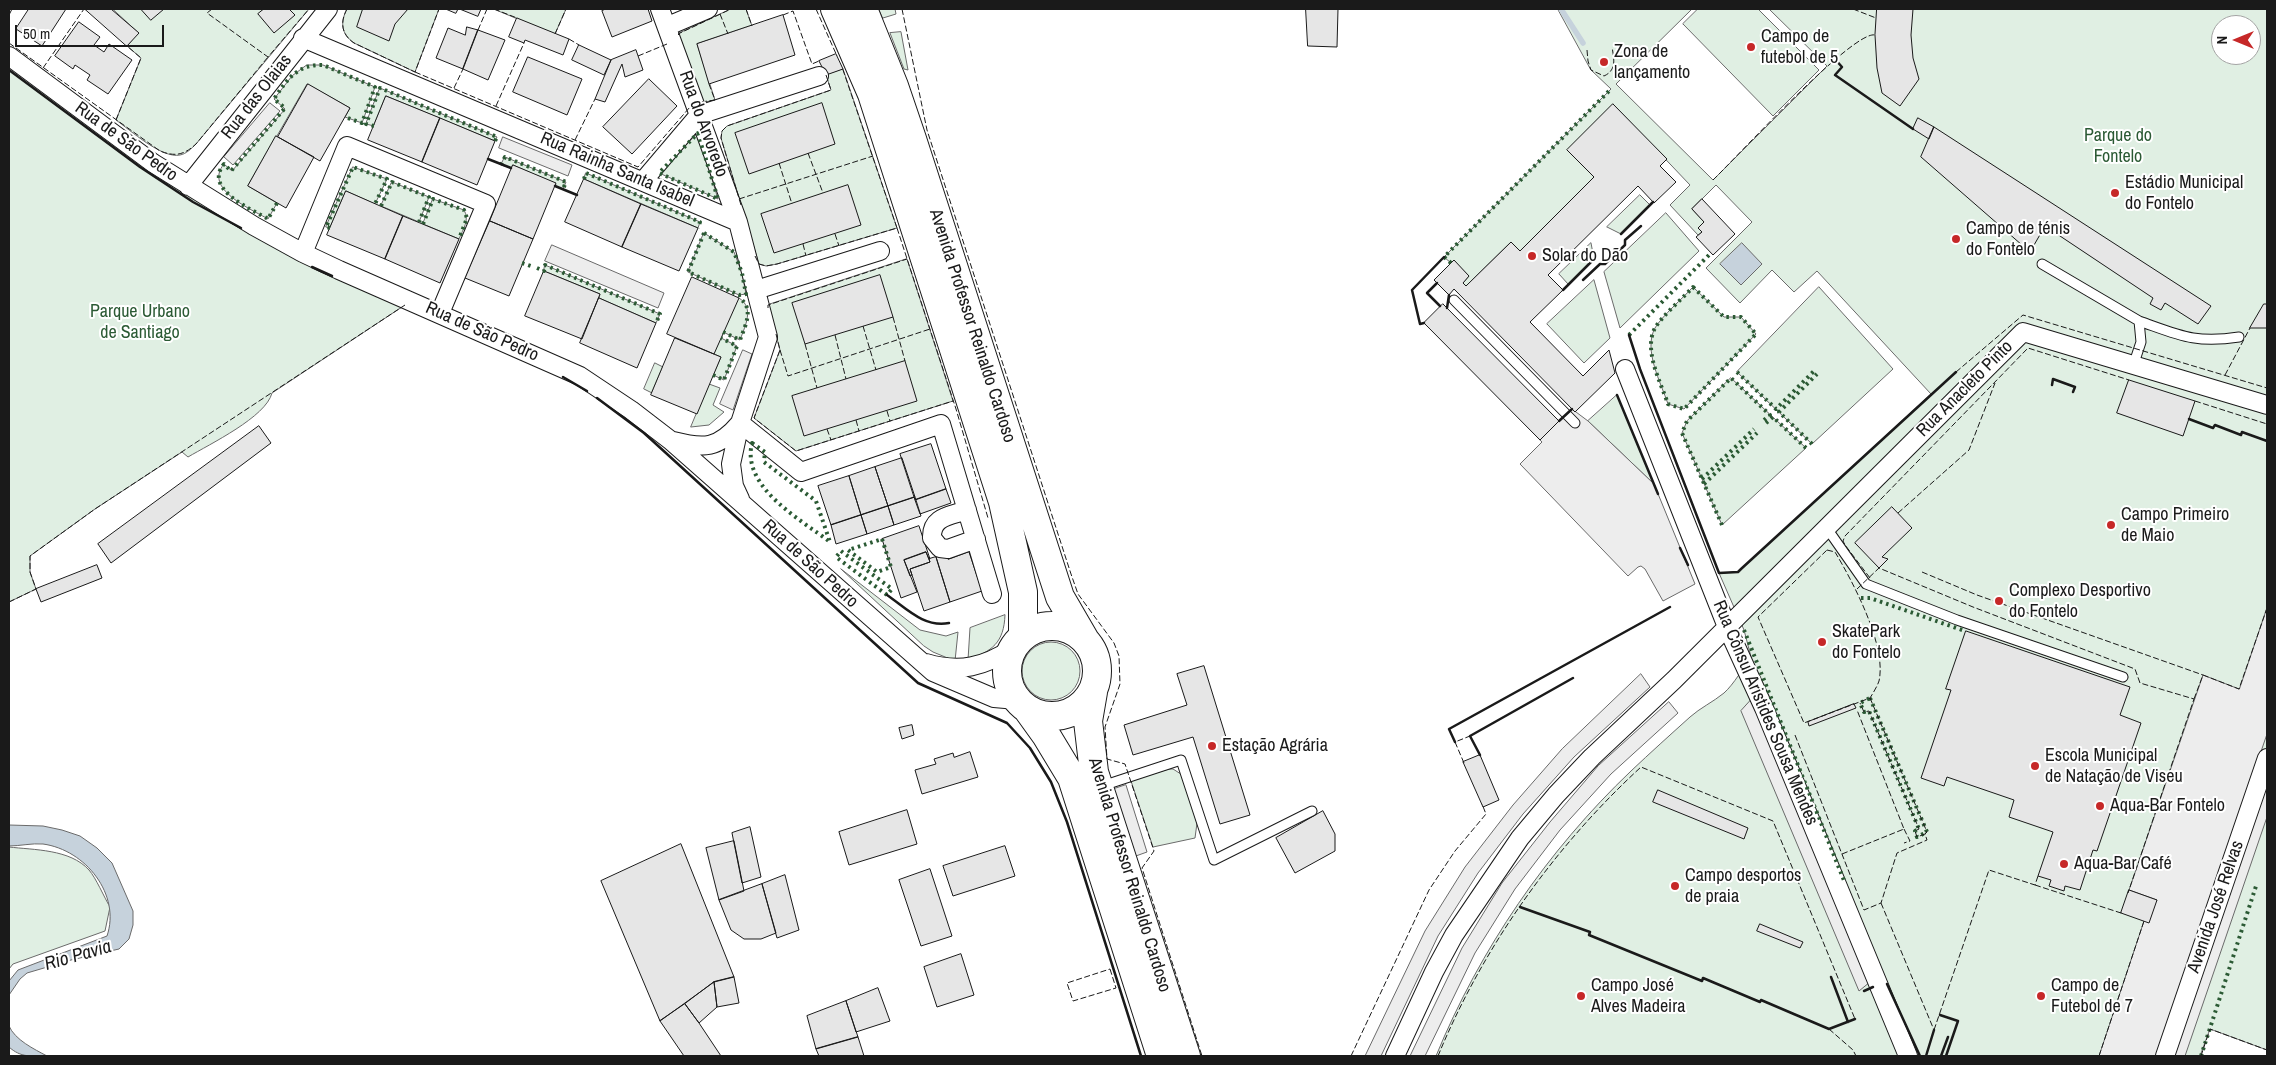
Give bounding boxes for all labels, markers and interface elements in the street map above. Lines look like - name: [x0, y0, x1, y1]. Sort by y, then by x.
- scale bar: [18, 15, 166, 47]
- north arrow: [2211, 15, 2261, 65]
- text: 50 m: [23, 23, 50, 44]
- place label: Campo de futebol de 5: [1761, 26, 1838, 68]
- text: N: [2213, 36, 2231, 44]
- place label: Zona de lançamento: [1614, 41, 1690, 84]
- marker: Campo de futebol de 5: [1745, 41, 1757, 53]
- street label: Rua das Olaias: [217, 50, 297, 144]
- marker: Zona de lançamento: [1598, 56, 1610, 68]
- street label: Rua do Arvoredo: [674, 68, 732, 180]
- street label: Rua de São Pedro: [71, 98, 181, 186]
- park label: Parque do Fontelo: [2084, 125, 2152, 168]
- street label: Rua Rainha Santa Isabel: [537, 128, 697, 212]
- place label: Estádio Municipal do Fontelo: [2125, 172, 2243, 214]
- marker: Estádio Municipal do Fontelo: [2109, 187, 2121, 199]
- street label: Avenida Professor Reinaldo Cardoso: [924, 207, 1020, 445]
- place label: Campo de ténis do Fontelo: [1966, 218, 2070, 260]
- marker: Campo de ténis do Fontelo: [1950, 233, 1962, 245]
- place label: Solar do Dão: [1542, 245, 1628, 267]
- marker: Solar do Dão: [1526, 250, 1538, 262]
- street label: Rua de São Pedro: [422, 297, 542, 367]
- park label: Parque Urbano de Santiago: [90, 301, 190, 344]
- street label: Rua Anacleto Pinto: [1912, 336, 2018, 442]
- place label: Campo Primeiro de Maio: [2121, 504, 2229, 546]
- street label: Rua de São Pedro: [758, 515, 862, 613]
- marker: Campo Primeiro de Maio: [2105, 519, 2117, 531]
- place label: Complexo Desportivo do Fontelo: [2009, 580, 2151, 622]
- marker: Complexo Desportivo do Fontelo: [1993, 595, 2005, 607]
- street label: Rua Cônsul Aristides Sousa Mendes: [1708, 597, 1822, 829]
- place label: SkatePark do Fontelo: [1832, 621, 1901, 664]
- marker: SkatePark do Fontelo: [1816, 636, 1828, 648]
- place label: Estação Agrária: [1222, 735, 1328, 757]
- marker: Estação Agrária: [1206, 740, 1218, 752]
- place label: Escola Municipal de Natação de Viseu: [2045, 745, 2183, 788]
- street label: Avenida Professor Reinaldo Cardoso: [1083, 755, 1175, 995]
- marker: Escola Municipal de Natação de Viseu: [2029, 760, 2041, 772]
- place label: Aqua-Bar Fontelo: [2110, 795, 2225, 817]
- marker: Aqua-Bar Fontelo: [2094, 800, 2106, 812]
- street label: Avenida José Relvas: [2183, 838, 2249, 976]
- place label: Aqua-Bar Café: [2074, 853, 2172, 875]
- marker: Aqua-Bar Café: [2058, 858, 2070, 870]
- place label: Campo desportos de praia: [1685, 865, 1801, 908]
- marker: Campo desportos de praia: [1669, 880, 1681, 892]
- water label: Rio Pavia: [42, 936, 114, 976]
- place label: Campo José Alves Madeira: [1591, 975, 1685, 1018]
- place label: Campo de Futebol de 7: [2051, 975, 2133, 1018]
- marker: Campo José Alves Madeira: [1575, 990, 1587, 1002]
- marker: Campo de Futebol de 7: [2035, 990, 2047, 1002]

